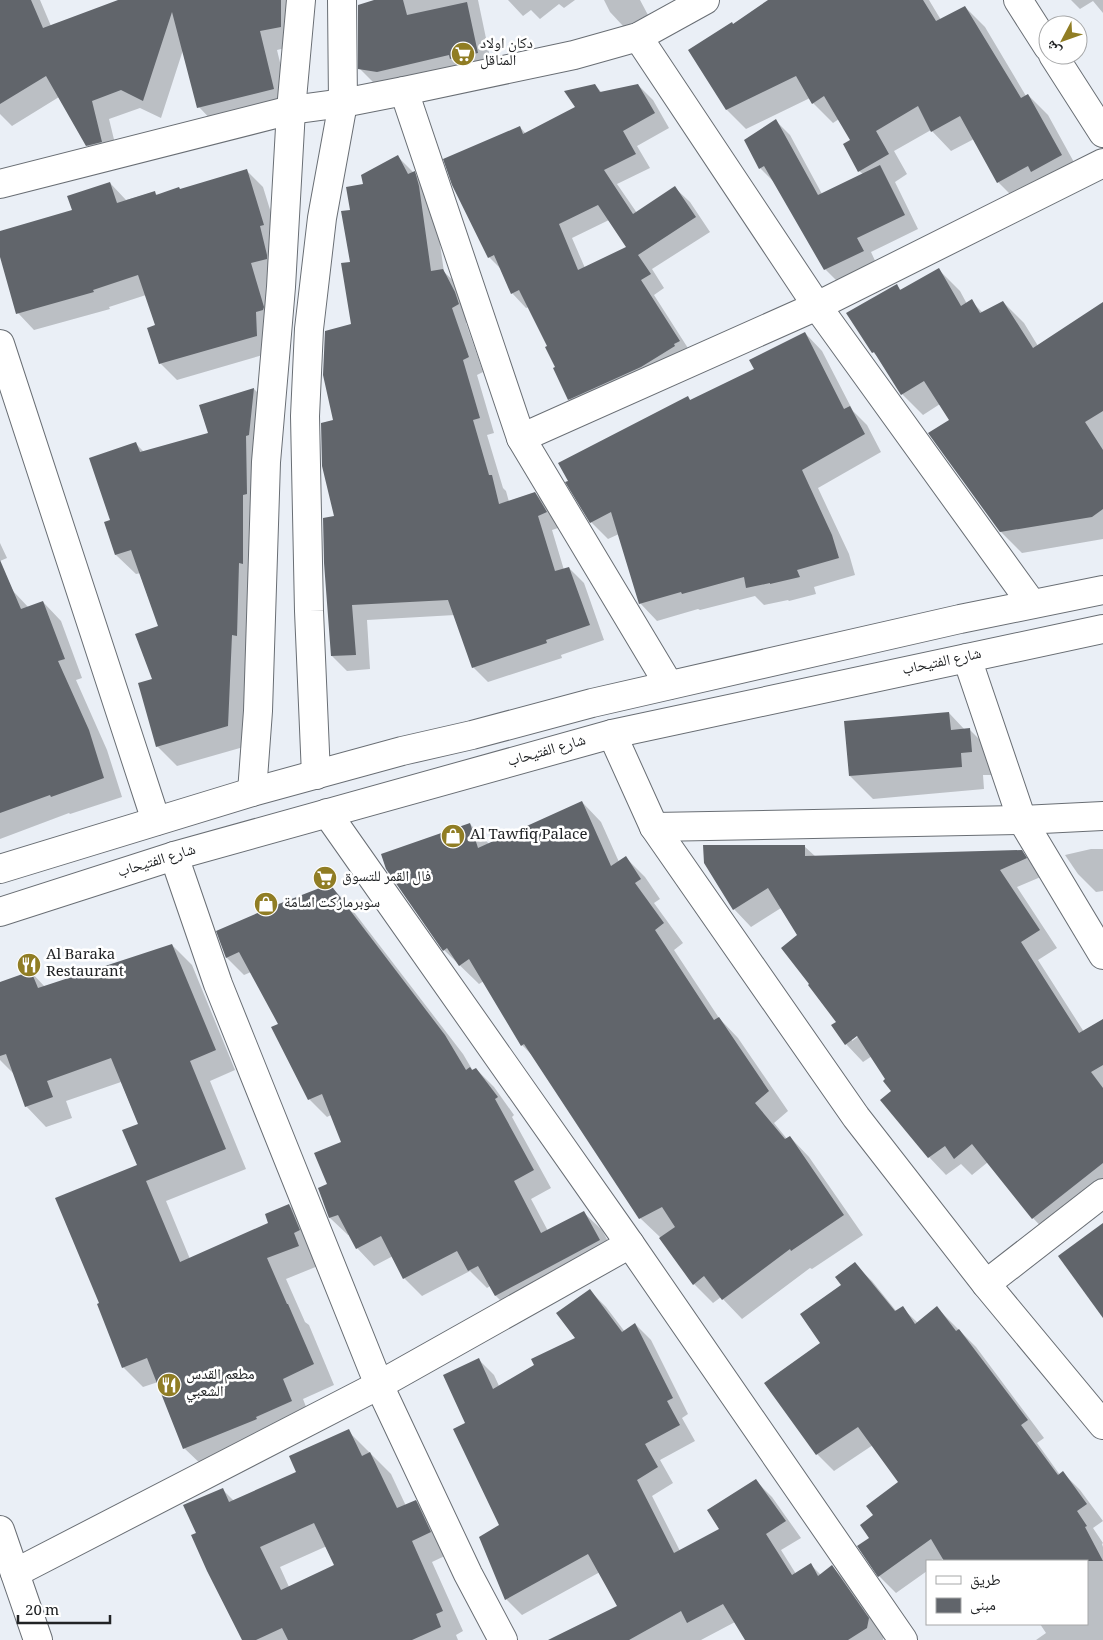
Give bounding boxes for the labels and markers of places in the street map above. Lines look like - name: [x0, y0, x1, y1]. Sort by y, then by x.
- place label: دكان اولاد المناقل: [480, 32, 533, 75]
- supermarket icon: دكان اولاد المناقل: [450, 41, 476, 67]
- shop icon: Al Tawfiq Palace: [440, 823, 466, 849]
- place label: Al Tawfiq Palace: [470, 823, 588, 849]
- supermarket icon: فال القمر للتسوق: [312, 865, 338, 891]
- place label: فال القمر للتسوق: [342, 865, 431, 891]
- shop icon: سوبرماركت اسامة: [253, 891, 279, 917]
- place label: سوبرماركت اسامة: [284, 891, 380, 917]
- place label: Al Baraka Restaurant: [46, 943, 124, 986]
- restaurant icon: Al Baraka Restaurant: [16, 952, 42, 978]
- place label: مطعم القدس الشعبي: [186, 1363, 255, 1406]
- restaurant icon: مطعم القدس الشعبي: [156, 1372, 182, 1398]

